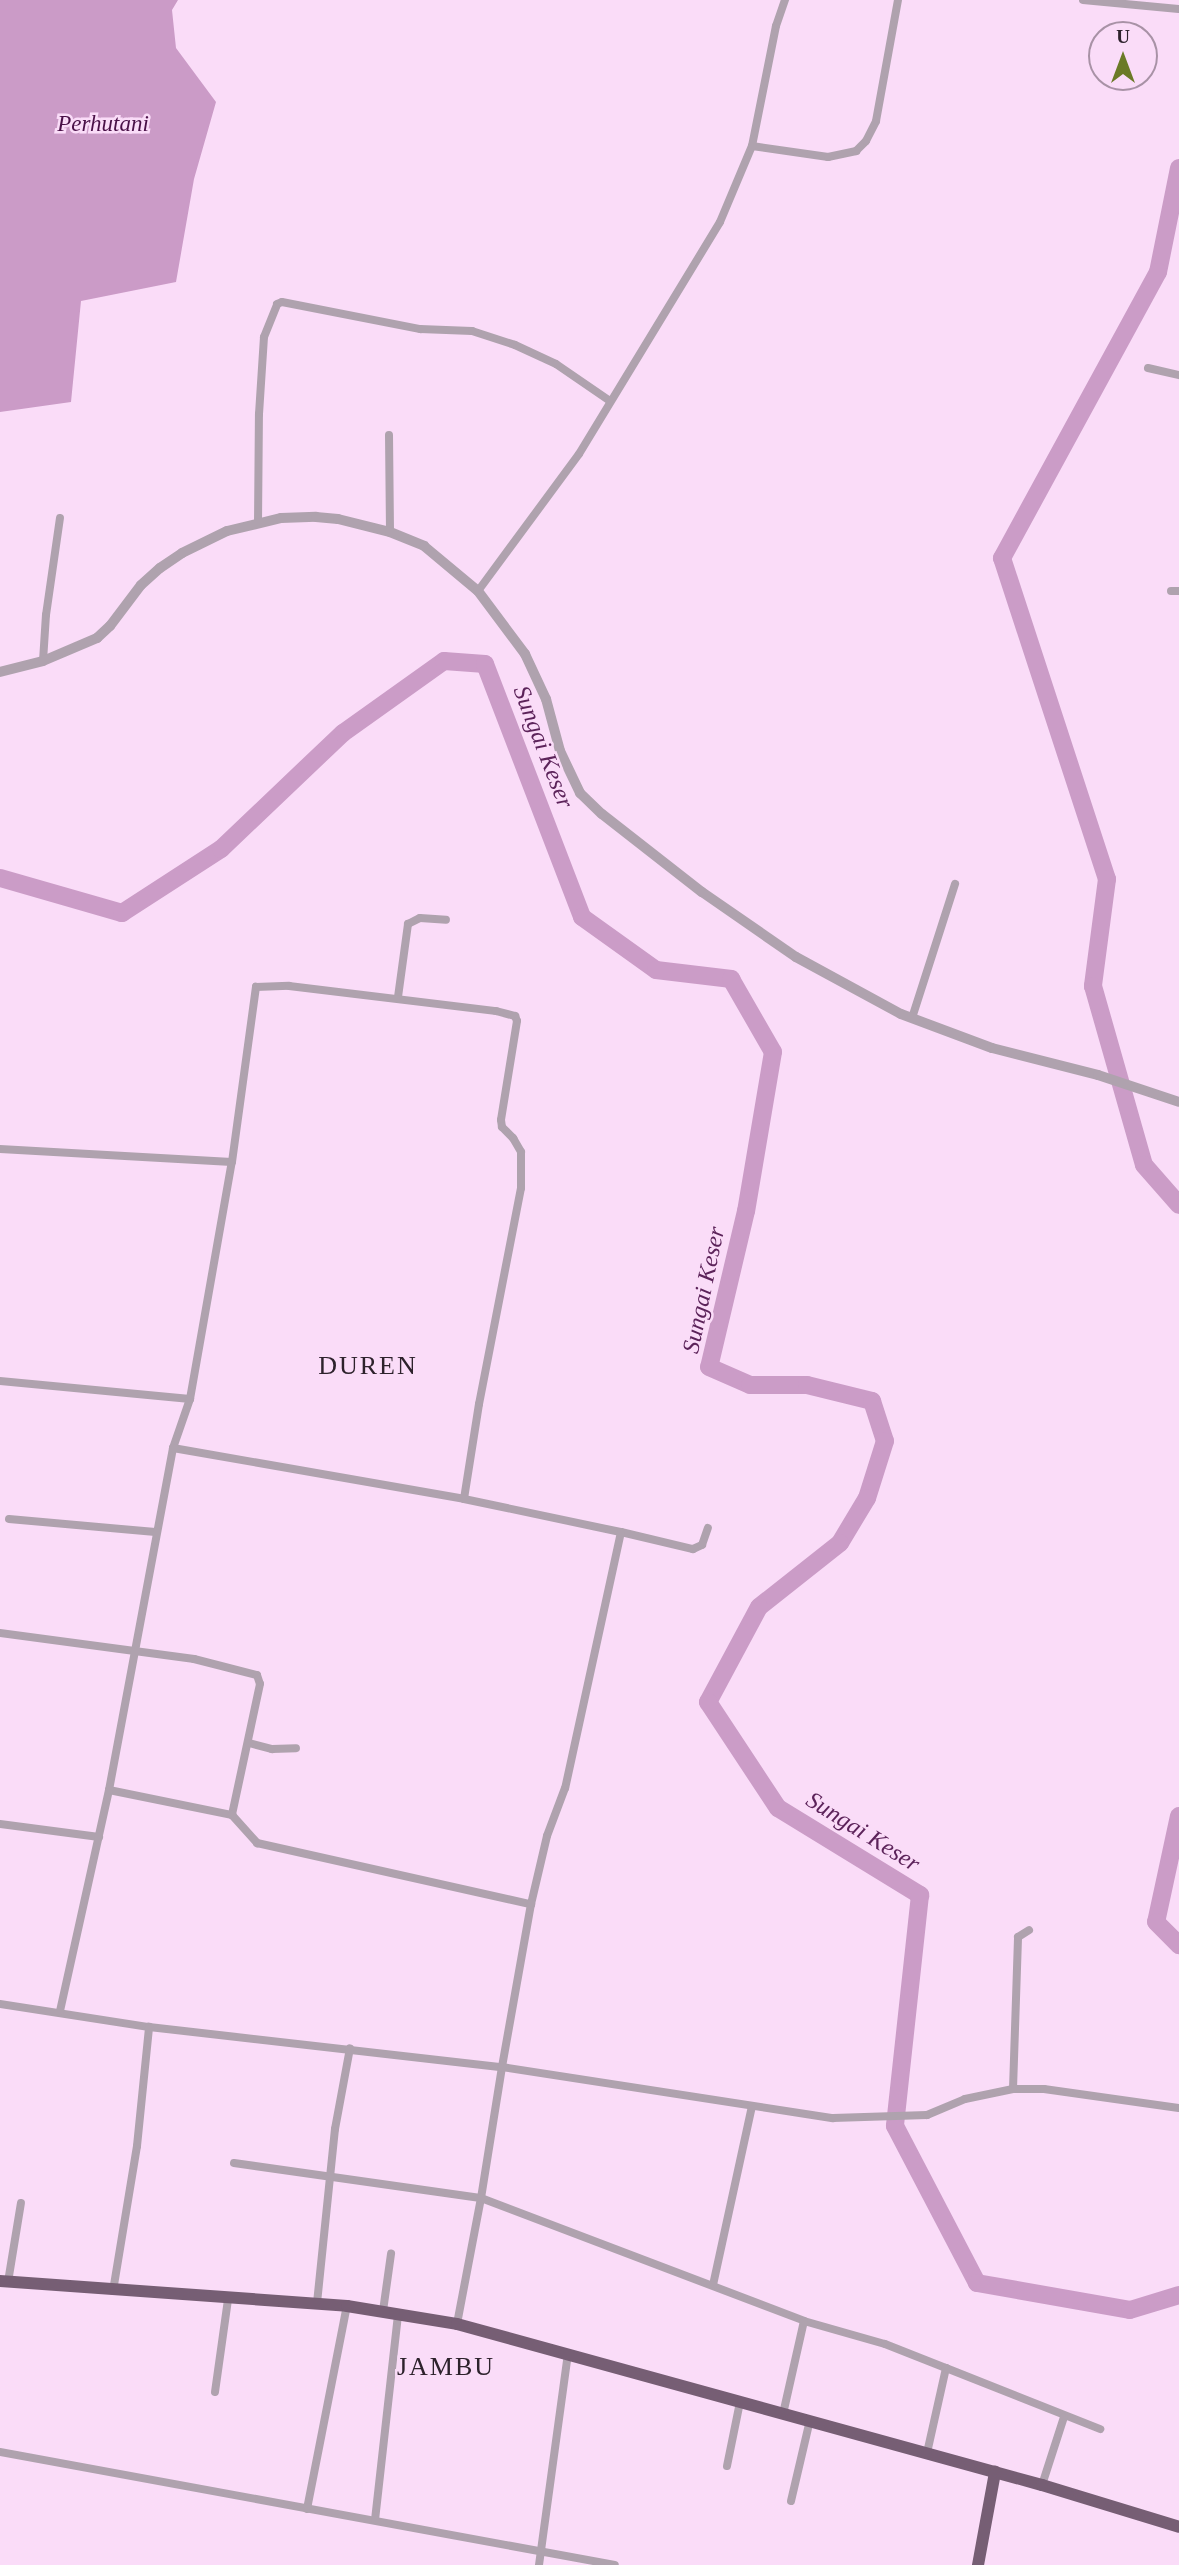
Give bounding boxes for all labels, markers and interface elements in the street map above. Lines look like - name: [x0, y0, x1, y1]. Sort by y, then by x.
- north arrow: [1088, 21, 1158, 91]
- text: U: [1116, 26, 1130, 47]
- park label: Perhutani: [57, 110, 149, 138]
- water label: Sungai Keser: [507, 682, 579, 812]
- water label: Sungai Keser: [677, 1224, 731, 1356]
- district label: DUREN: [319, 1350, 417, 1382]
- water label: Sungai Keser: [801, 1786, 925, 1878]
- district label: JAMBU: [398, 2351, 494, 2383]

